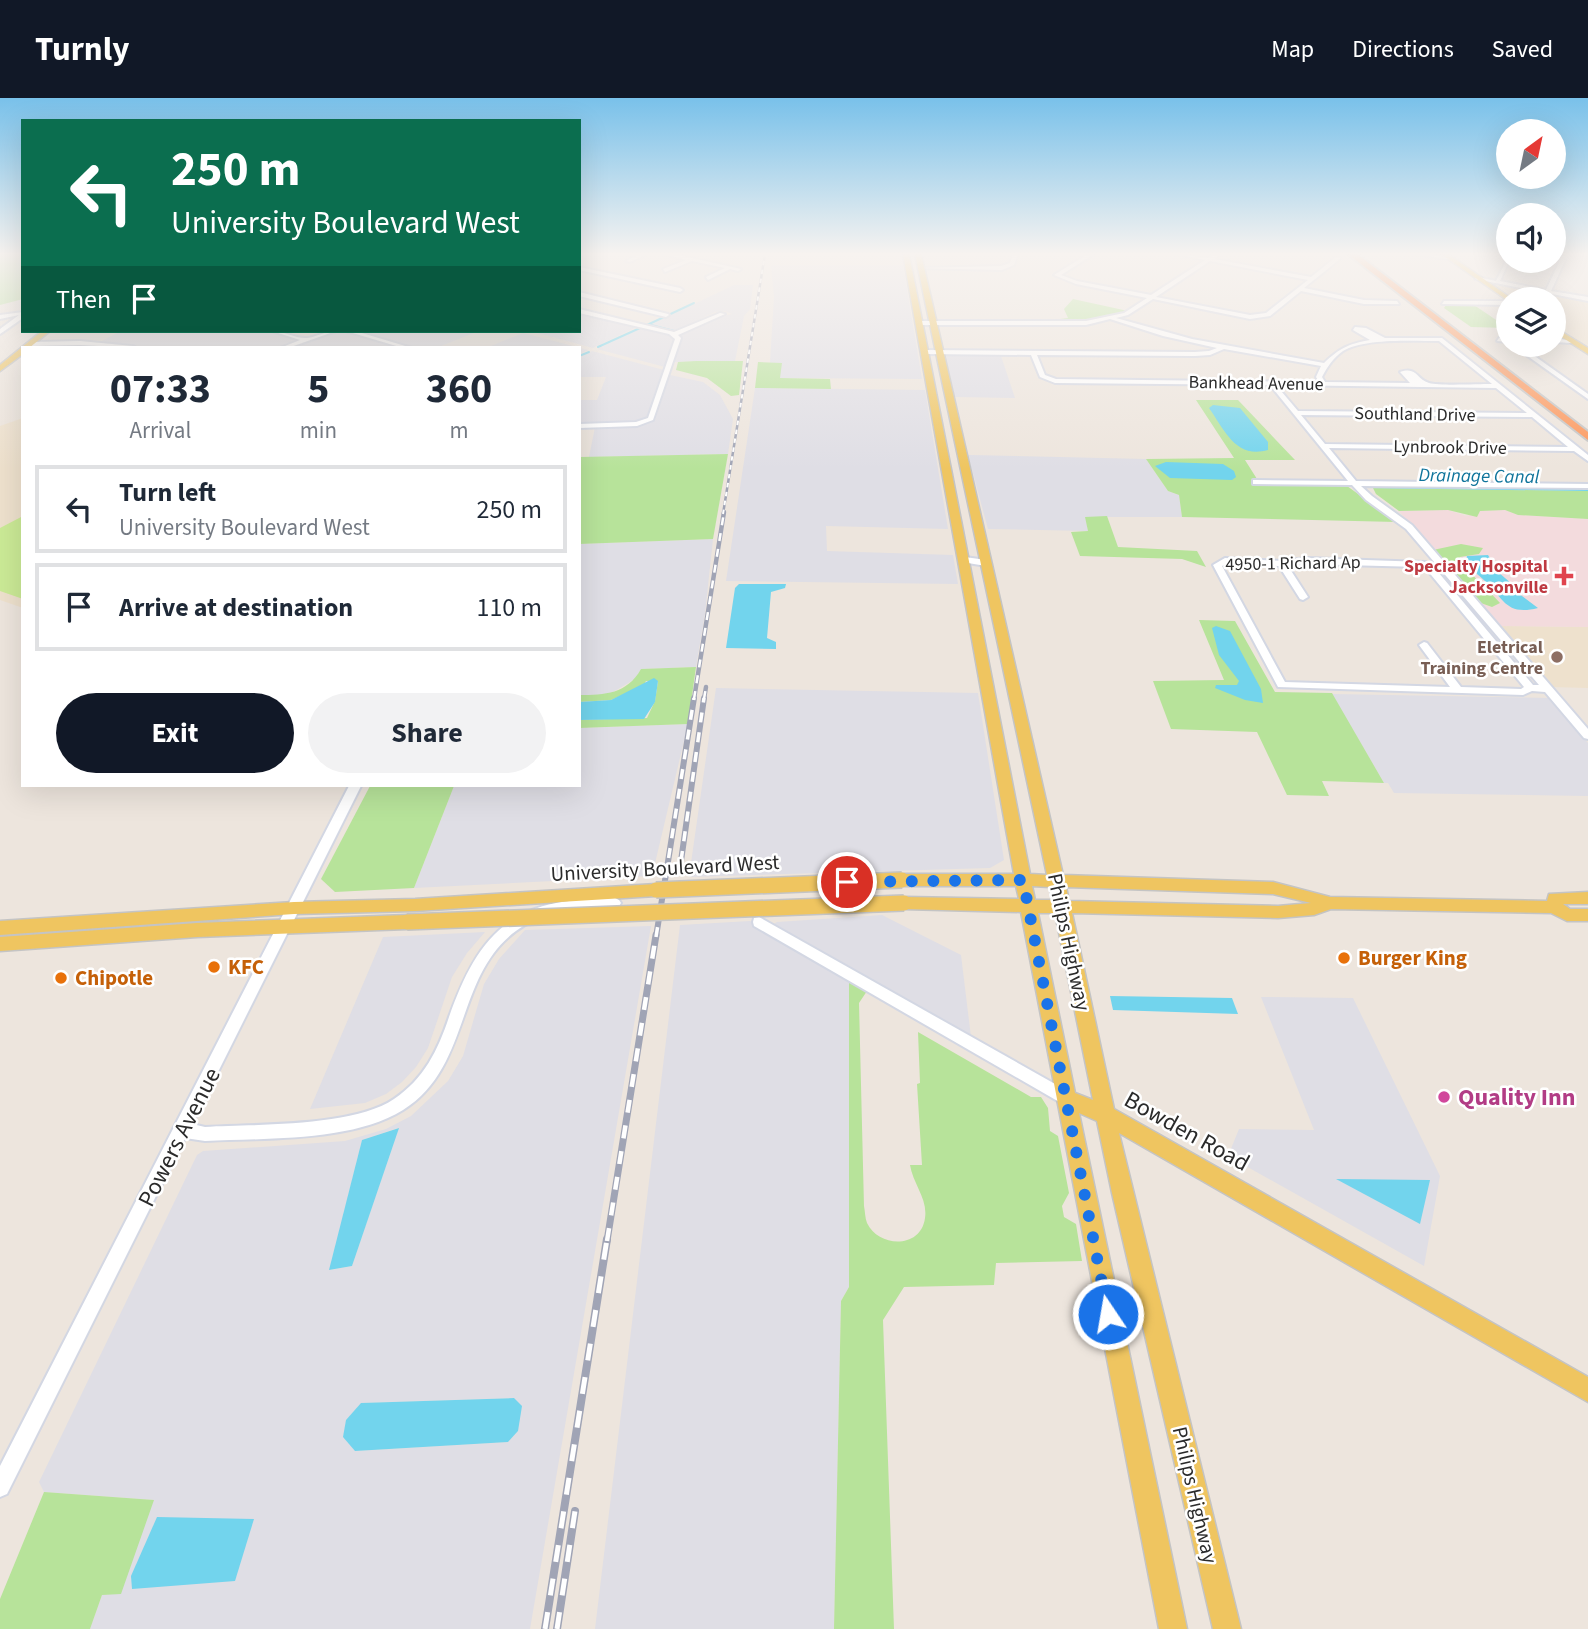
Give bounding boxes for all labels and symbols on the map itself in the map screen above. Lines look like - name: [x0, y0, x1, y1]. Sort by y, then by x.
- north arrow: [1496, 119, 1566, 189]
- street label: Bankhead Avenue: [1188, 370, 1324, 397]
- street label: Southland Drive: [1354, 401, 1476, 428]
- street label: Lynbrook Drive: [1393, 434, 1507, 461]
- water label: Drainage Canal: [1418, 462, 1540, 491]
- street label: 4950-1 Richard Ap: [1225, 550, 1361, 577]
- place label: Specialty Hospital Jacksonville: [1404, 554, 1548, 600]
- marker: Specialty Hospital Jacksonville: [1554, 566, 1574, 586]
- place label: Eletrical Training Centre: [1421, 635, 1543, 681]
- marker: Eletrical Training Centre: [1549, 649, 1565, 665]
- street label: University Boulevard West: [550, 847, 780, 889]
- pin: [817, 852, 877, 912]
- street label: Philips Highway: [1040, 871, 1098, 1014]
- place label: Burger King: [1358, 943, 1467, 973]
- marker: Burger King: [1336, 950, 1352, 966]
- place label: KFC: [228, 952, 264, 982]
- marker: KFC: [206, 959, 222, 975]
- place label: Chipotle: [75, 963, 153, 993]
- marker: Chipotle: [53, 970, 69, 986]
- street label: Powers Avenue: [129, 1062, 230, 1213]
- place label: Quality Inn: [1458, 1080, 1575, 1115]
- street label: Bowden Road: [1118, 1082, 1256, 1180]
- marker: Quality Inn: [1436, 1089, 1452, 1105]
- position arrow: [1071, 1277, 1145, 1351]
- street label: Philips Highway: [1165, 1424, 1225, 1567]

